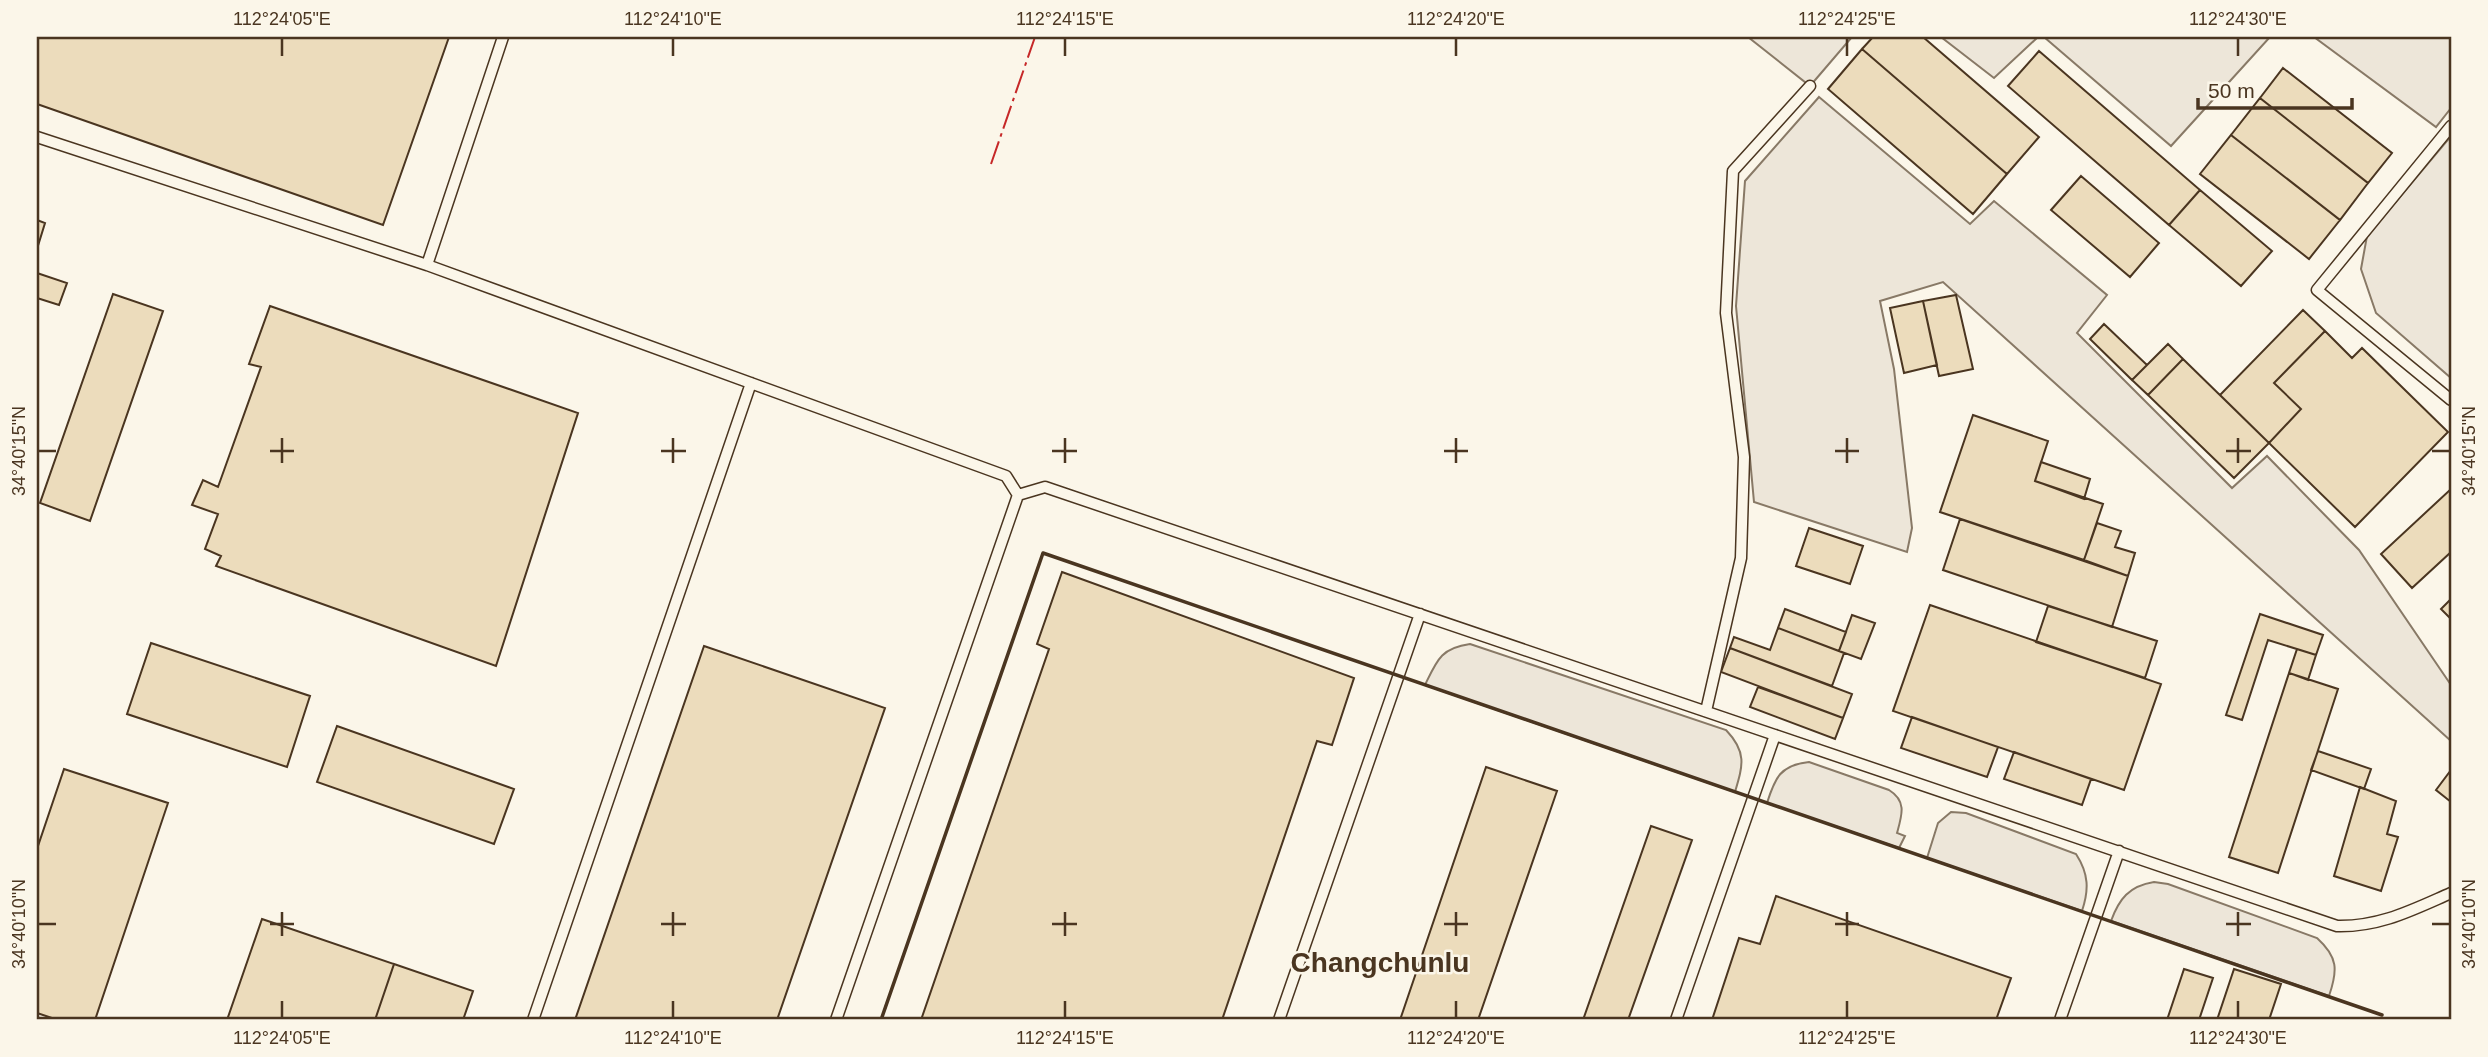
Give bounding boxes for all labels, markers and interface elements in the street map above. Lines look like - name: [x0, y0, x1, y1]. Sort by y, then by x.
- text: 112°24'05"E: [233, 9, 331, 29]
- text: 112°24'10"E: [624, 9, 722, 29]
- text: 112°24'15"E: [1016, 9, 1114, 29]
- text: 112°24'20"E: [1407, 9, 1505, 29]
- text: 112°24'25"E: [1798, 9, 1896, 29]
- text: 112°24'30"E: [2189, 9, 2287, 29]
- scale bar: [2198, 66, 2352, 110]
- text: 50 m: [2208, 79, 2255, 102]
- text: 34°40'15"N: [9, 406, 29, 496]
- text: 34°40'15"N: [2459, 406, 2479, 496]
- text: 34°40'10"N: [9, 879, 29, 969]
- text: 34°40'10"N: [2459, 879, 2479, 969]
- district label: Changchunlu: [1291, 947, 1469, 978]
- text: 112°24'05"E: [233, 1028, 331, 1048]
- text: 112°24'10"E: [624, 1028, 722, 1048]
- text: 112°24'15"E: [1016, 1028, 1114, 1048]
- text: 112°24'20"E: [1407, 1028, 1505, 1048]
- text: 112°24'25"E: [1798, 1028, 1896, 1048]
- text: 112°24'30"E: [2189, 1028, 2287, 1048]

